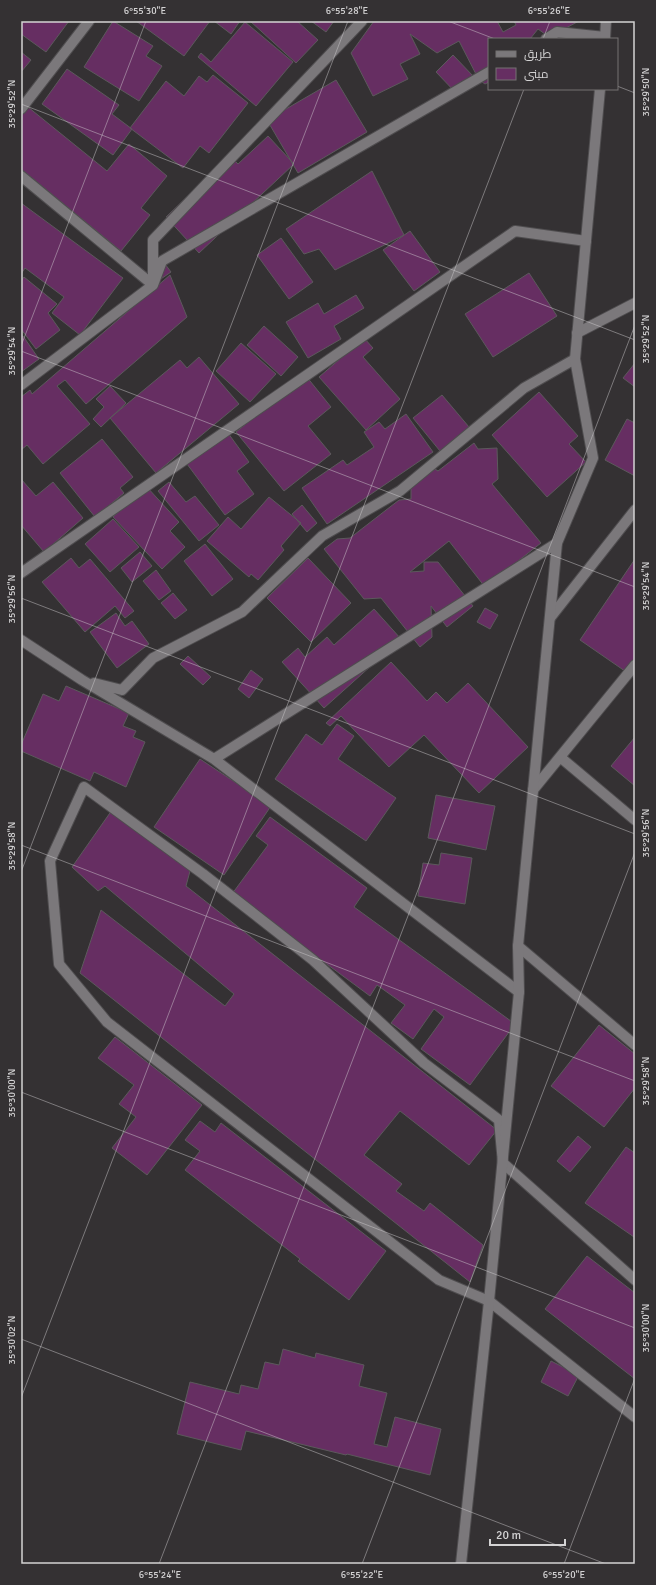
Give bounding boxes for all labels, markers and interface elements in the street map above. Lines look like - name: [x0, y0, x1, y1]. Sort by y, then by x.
- text: 6°55'30"E: [124, 5, 166, 17]
- text: 6°55'28"E: [326, 5, 368, 17]
- text: 6°55'26"E: [528, 5, 570, 17]
- legend: [488, 38, 618, 90]
- text: طريق: [524, 47, 552, 62]
- text: مبنى: [524, 67, 549, 82]
- text: 35°29'50"N: [640, 68, 652, 116]
- text: 35°29'52"N: [6, 80, 18, 128]
- text: 35°29'52"N: [640, 315, 652, 363]
- text: 35°29'54"N: [6, 327, 18, 375]
- text: 35°29'54"N: [640, 562, 652, 610]
- text: 35°29'56"N: [6, 575, 18, 623]
- text: 35°29'56"N: [640, 809, 652, 857]
- text: 35°29'58"N: [6, 822, 18, 870]
- text: 35°29'58"N: [640, 1057, 652, 1105]
- text: 35°30'00"N: [6, 1069, 18, 1117]
- text: 35°30'00"N: [640, 1304, 652, 1352]
- text: 35°30'02"N: [6, 1316, 18, 1364]
- scale bar: [490, 1521, 565, 1547]
- text: 20 m: [496, 1528, 521, 1543]
- text: 6°55'24"E: [139, 1569, 181, 1581]
- text: 6°55'22"E: [341, 1569, 383, 1581]
- text: 6°55'20"E: [543, 1569, 585, 1581]

